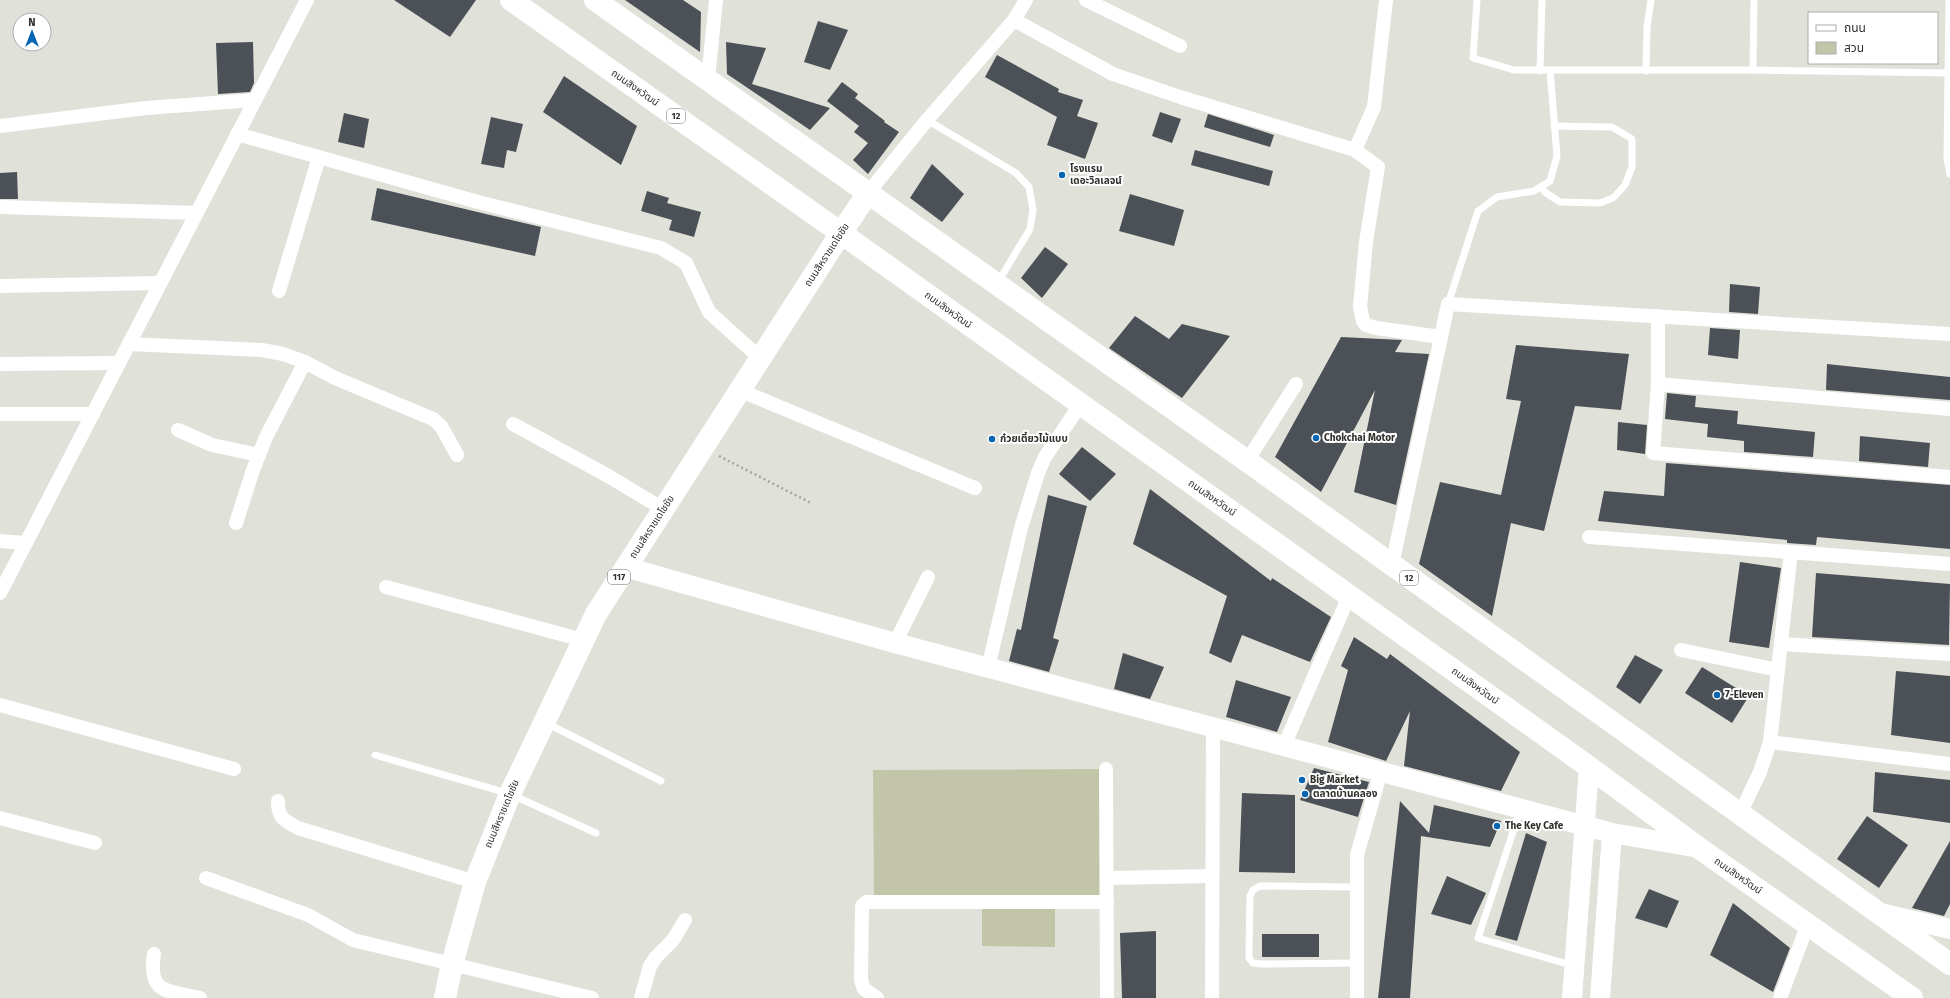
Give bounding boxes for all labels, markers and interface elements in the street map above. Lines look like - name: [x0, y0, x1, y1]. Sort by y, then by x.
- north arrow: [12, 12, 52, 52]
- legend: [1808, 12, 1938, 64]
- text: N: [28, 16, 36, 29]
- text: ถนน: [1844, 21, 1866, 35]
- text: สวน: [1844, 41, 1864, 55]
- street label: ถนนสิงหวัฒน์: [609, 67, 661, 109]
- road number: 12: [667, 109, 685, 123]
- place label: โรงแรม เดอะวิลเลจน์: [1070, 163, 1122, 187]
- marker: โรงแรม เดอะวิลเลจน์: [1057, 170, 1067, 180]
- street label: ถนนสีหราชเดโชชัย: [802, 221, 852, 289]
- street label: ถนนสิงหวัฒน์: [922, 289, 974, 331]
- place label: ก๋วยเตี๋ยวไม้แบบ: [1000, 431, 1068, 445]
- place label: Chokchai Motor: [1324, 432, 1396, 444]
- marker: Chokchai Motor: [1311, 433, 1321, 443]
- marker: ก๋วยเตี๋ยวไม้แบบ: [987, 434, 997, 444]
- street label: ถนนสิงหวัฒน์: [1186, 477, 1238, 519]
- street label: ถนนสีหราชเดโชชัย: [627, 493, 677, 561]
- road number: 117: [608, 570, 630, 584]
- road number: 12: [1400, 571, 1418, 585]
- street label: ถนนสิงหวัฒน์: [1449, 665, 1501, 707]
- place label: 7-Eleven: [1725, 689, 1764, 701]
- marker: 7-Eleven: [1712, 690, 1722, 700]
- place label: Big Market: [1310, 774, 1359, 786]
- marker: Big Market: [1297, 775, 1307, 785]
- street label: ถนนสีหราชเดโชชัย: [482, 778, 522, 850]
- place label: ตลาดบ้านคลอง: [1313, 787, 1378, 800]
- marker: ตลาดบ้านคลอง: [1300, 789, 1310, 799]
- place label: The Key Cafe: [1505, 820, 1564, 832]
- marker: The Key Cafe: [1492, 821, 1502, 831]
- street label: ถนนสิงหวัฒน์: [1712, 855, 1764, 897]

